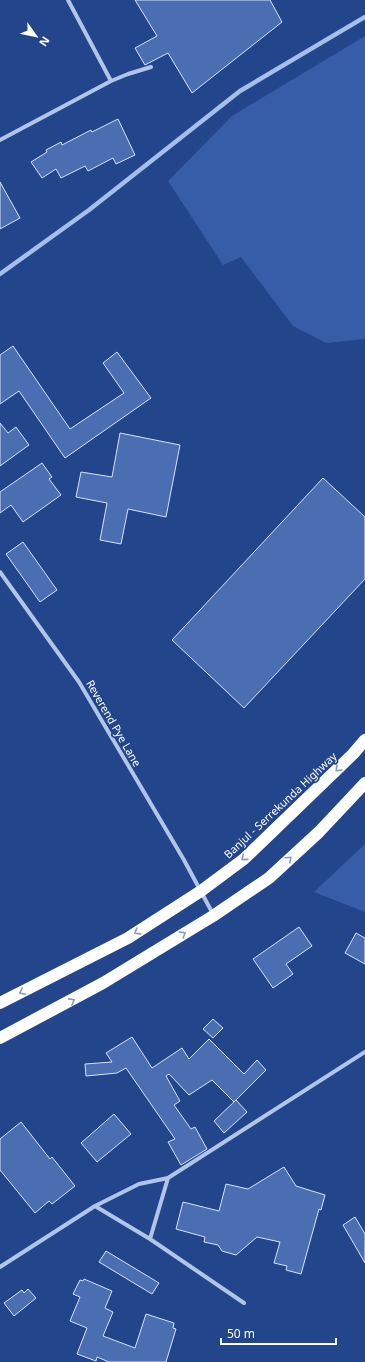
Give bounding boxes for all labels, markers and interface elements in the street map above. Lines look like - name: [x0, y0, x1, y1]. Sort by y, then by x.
- north arrow: [16, 16, 56, 56]
- text: N: [36, 34, 54, 50]
- street label: Reverend Pye Lane: [83, 677, 145, 769]
- street label: Banjul - Serrekunda Highway: [220, 748, 340, 861]
- one-way arrow: [335, 764, 343, 772]
- one-way arrow: [242, 854, 249, 861]
- one-way arrow: [284, 857, 292, 864]
- one-way arrow: [134, 927, 141, 935]
- one-way arrow: [179, 932, 186, 939]
- one-way arrow: [18, 987, 26, 994]
- one-way arrow: [67, 998, 75, 1005]
- scale bar: [221, 1320, 336, 1346]
- text: 50 m: [227, 1325, 255, 1342]

